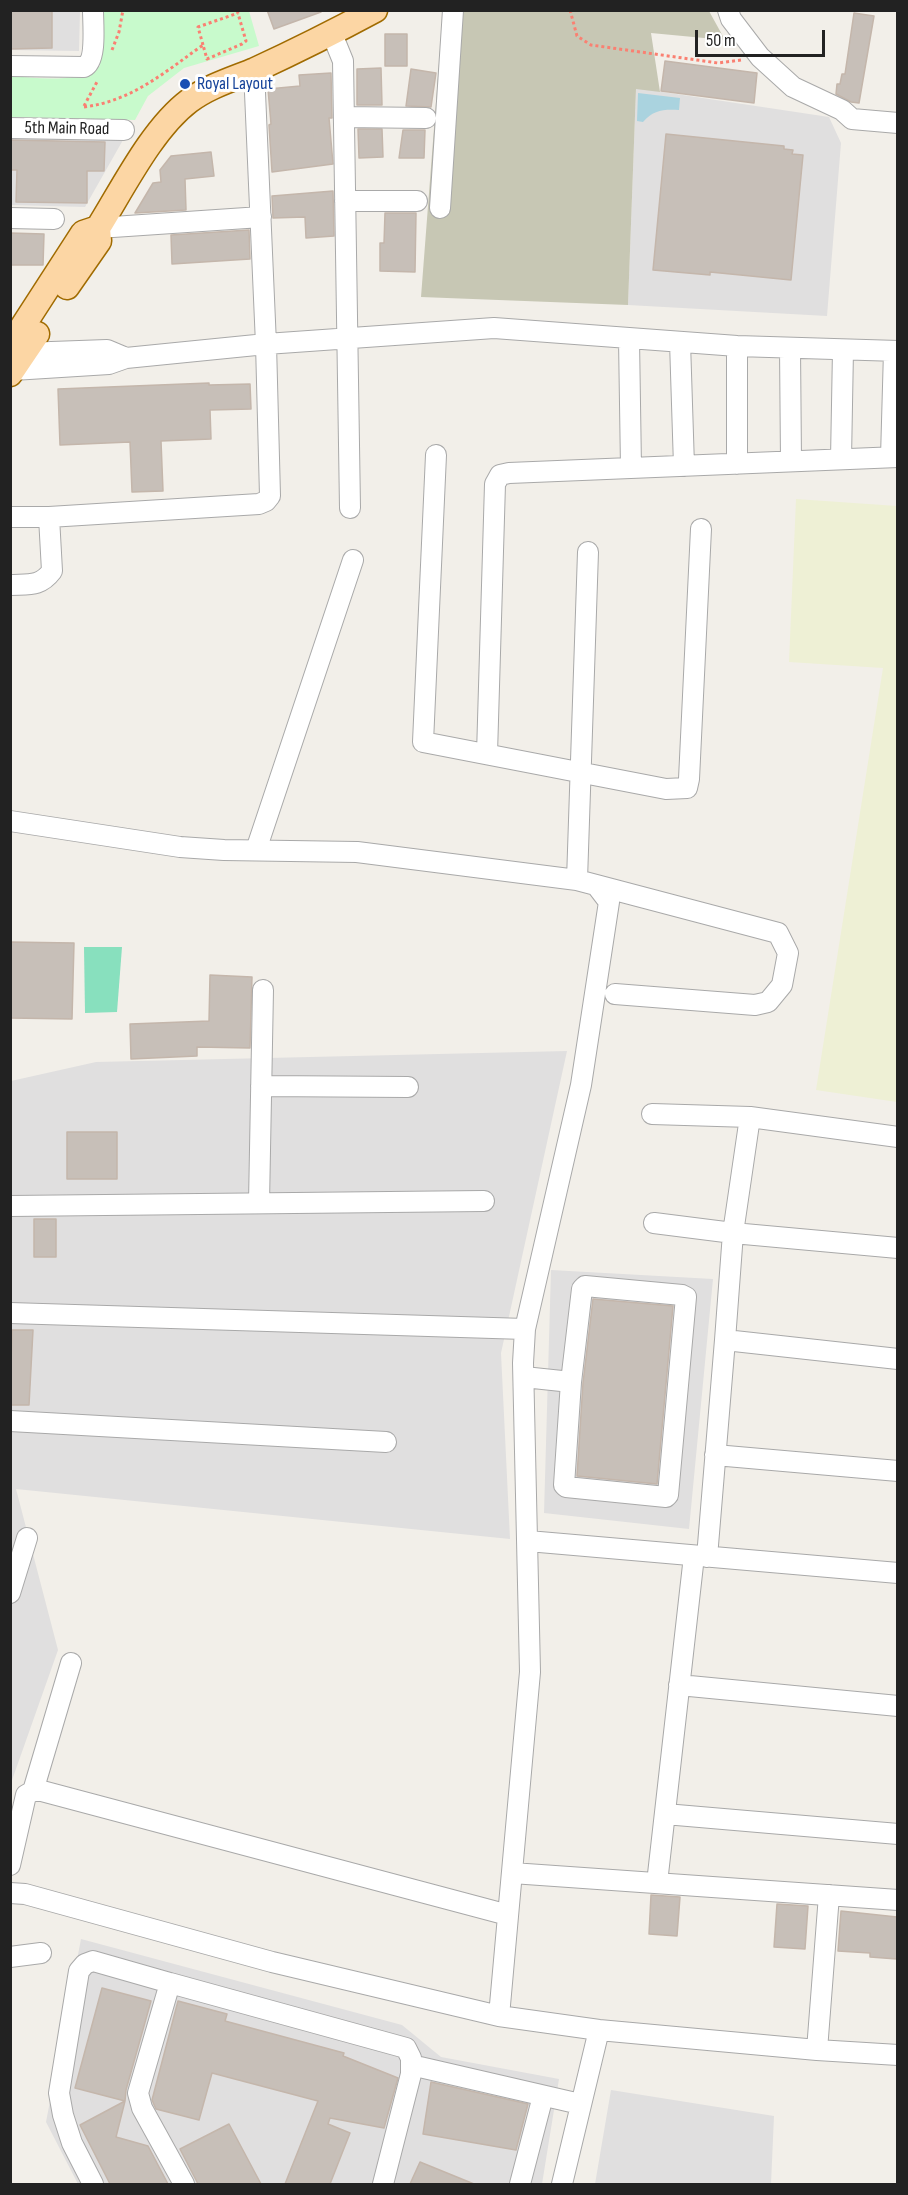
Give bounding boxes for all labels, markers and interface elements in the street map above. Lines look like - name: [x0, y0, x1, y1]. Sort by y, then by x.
- scale bar: [698, 18, 828, 56]
- text: 50 m: [706, 30, 736, 51]
- place label: Royal Layout: [197, 73, 273, 95]
- marker: Royal Layout: [178, 77, 192, 91]
- street label: 5th Main Road: [24, 117, 110, 141]

